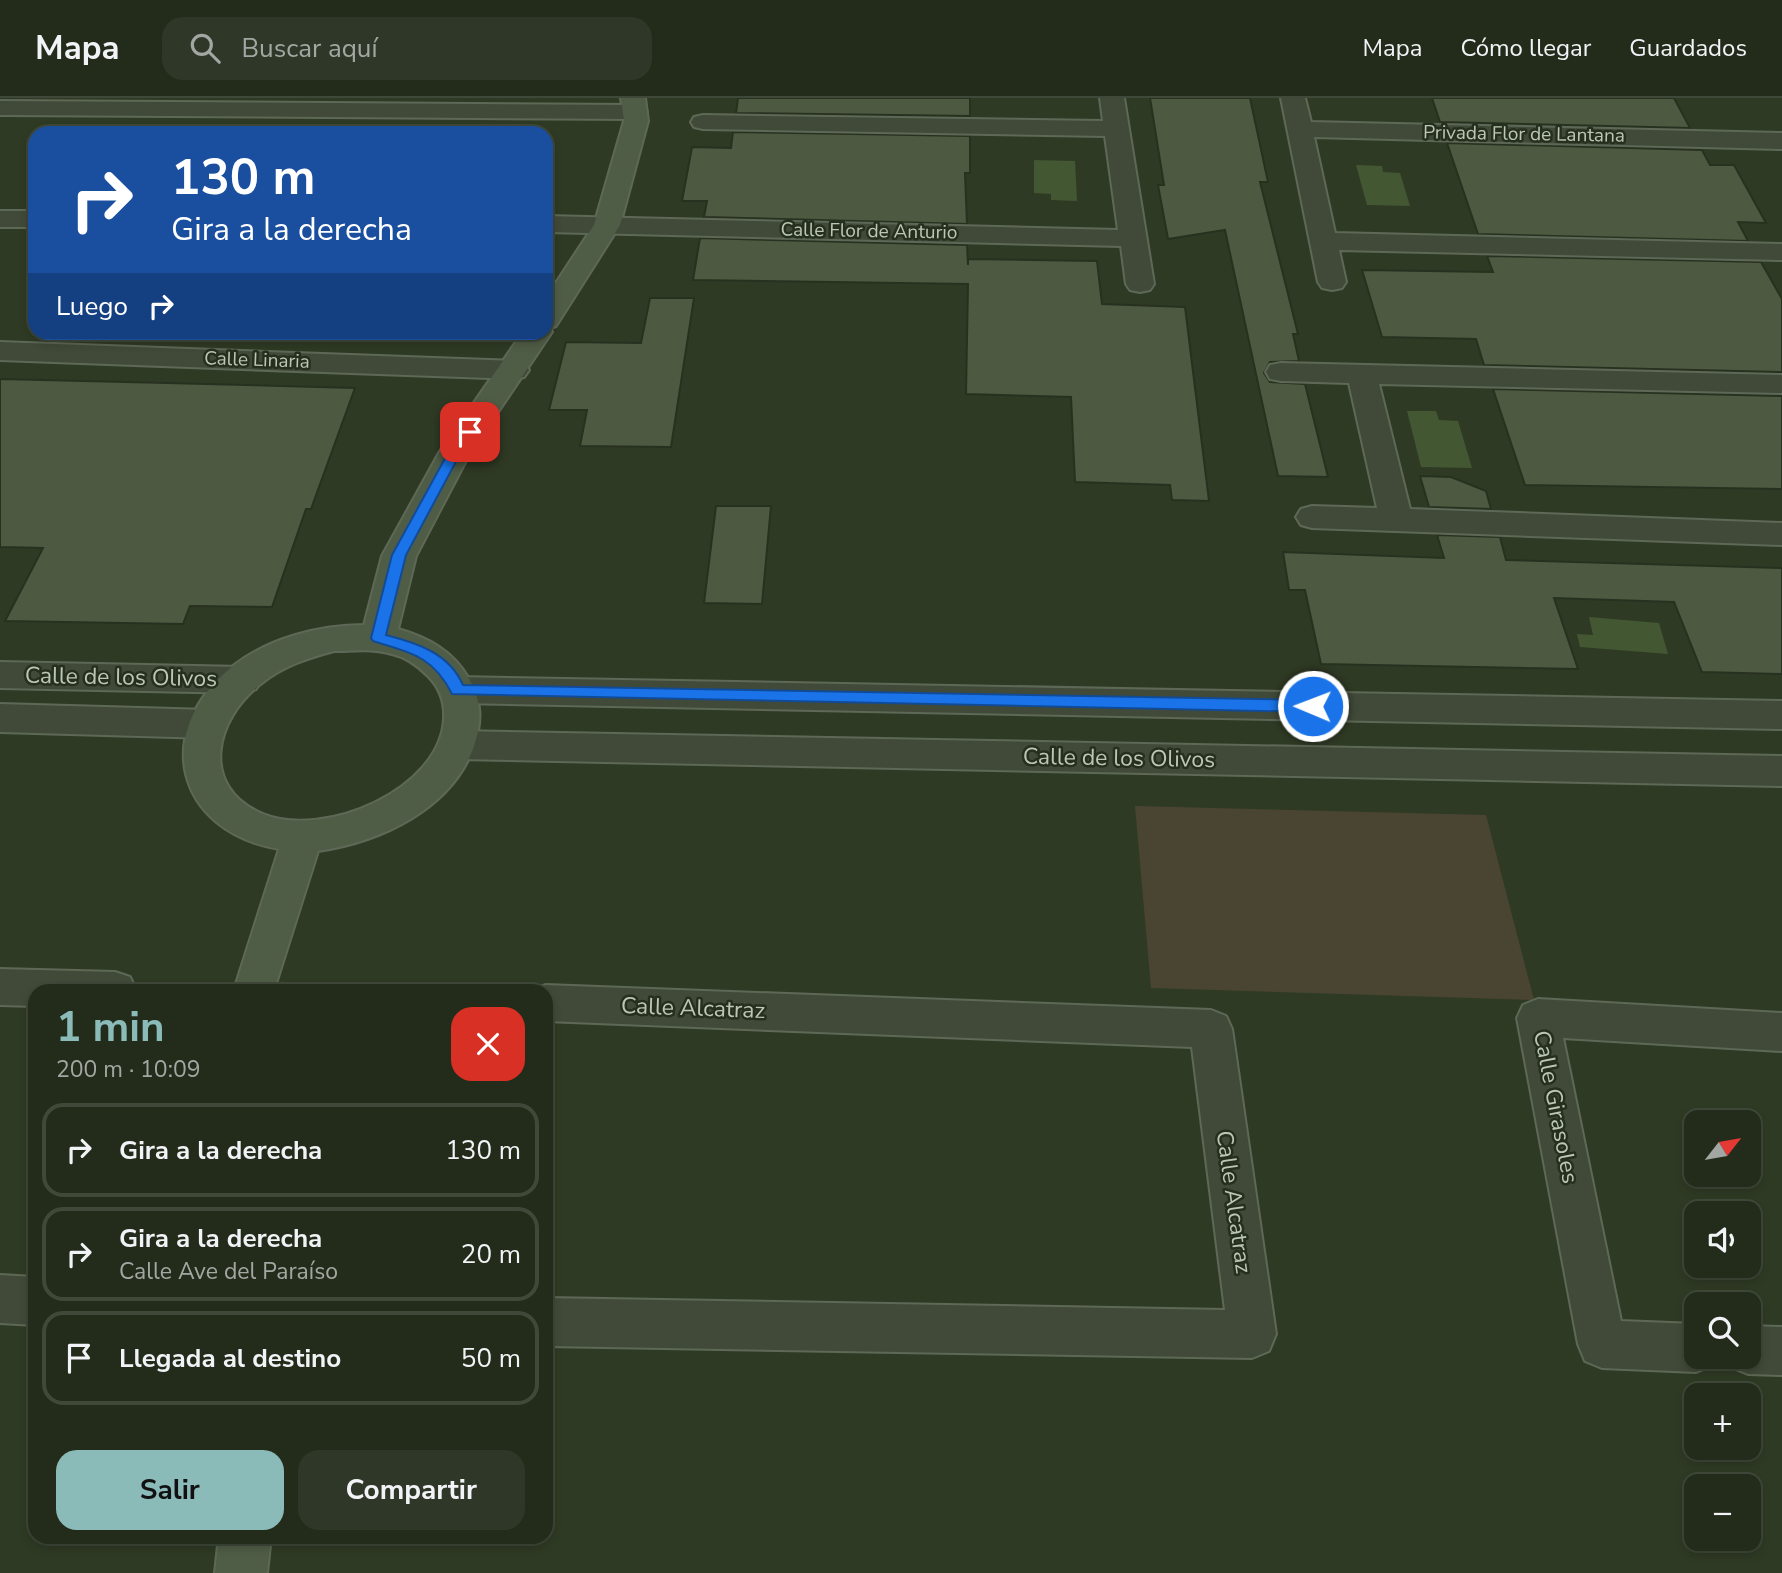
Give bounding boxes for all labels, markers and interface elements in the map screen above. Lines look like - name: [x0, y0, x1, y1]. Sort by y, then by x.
- search box: [162, 17, 652, 80]
- text: Mapa: [35, 26, 120, 71]
- icon: search: [186, 29, 224, 67]
- text: Buscar aquí: [242, 31, 377, 66]
- text: Mapa: [1362, 32, 1422, 64]
- text: Cómo llegar: [1460, 32, 1591, 64]
- text: Guardados: [1629, 32, 1747, 64]
- street label: Privada Flor de Lantana: [1423, 119, 1625, 149]
- text: 130 m: [171, 144, 315, 211]
- icon: right: [56, 154, 147, 245]
- text: Gira a la derecha: [171, 208, 412, 251]
- street label: Calle Flor de Anturio: [780, 216, 958, 246]
- icon: right: [142, 287, 180, 325]
- text: Luego: [56, 289, 128, 324]
- street label: Calle Linaria: [204, 345, 310, 375]
- pin: [440, 402, 500, 462]
- icon: arrive: [451, 413, 489, 451]
- street label: Calle de los Olivos: [25, 660, 217, 694]
- position arrow: [1276, 669, 1350, 743]
- street label: Calle de los Olivos: [1023, 741, 1215, 775]
- street label: Calle Alcatraz: [620, 990, 766, 1026]
- text: 1 min: [56, 999, 165, 1056]
- button: close: [451, 1007, 525, 1081]
- street label: Calle Girasoles: [1526, 1028, 1586, 1186]
- text: 200 m · 10:09: [56, 1054, 201, 1085]
- north arrow: [1684, 1110, 1760, 1186]
- map controls: [1684, 1110, 1761, 1551]
- street label: Calle Alcatraz: [1209, 1128, 1259, 1276]
- icon: right: [60, 1131, 98, 1169]
- text: Gira a la derecha: [119, 1133, 322, 1168]
- text: 130 m: [445, 1133, 521, 1168]
- button: sound: [1684, 1201, 1761, 1278]
- text: Gira a la derecha: [119, 1221, 322, 1256]
- icon: right: [60, 1235, 98, 1273]
- text: 20 m: [461, 1237, 521, 1272]
- text: Calle Ave del Paraíso: [119, 1256, 338, 1287]
- button: search: [1684, 1292, 1761, 1369]
- icon: arrive: [60, 1339, 98, 1377]
- text: Llegada al destino: [119, 1341, 341, 1376]
- text: 50 m: [461, 1341, 521, 1376]
- button: +: [1684, 1383, 1761, 1460]
- button: Salir: [56, 1450, 284, 1530]
- button: Compartir: [298, 1450, 525, 1530]
- button: −: [1684, 1474, 1761, 1551]

